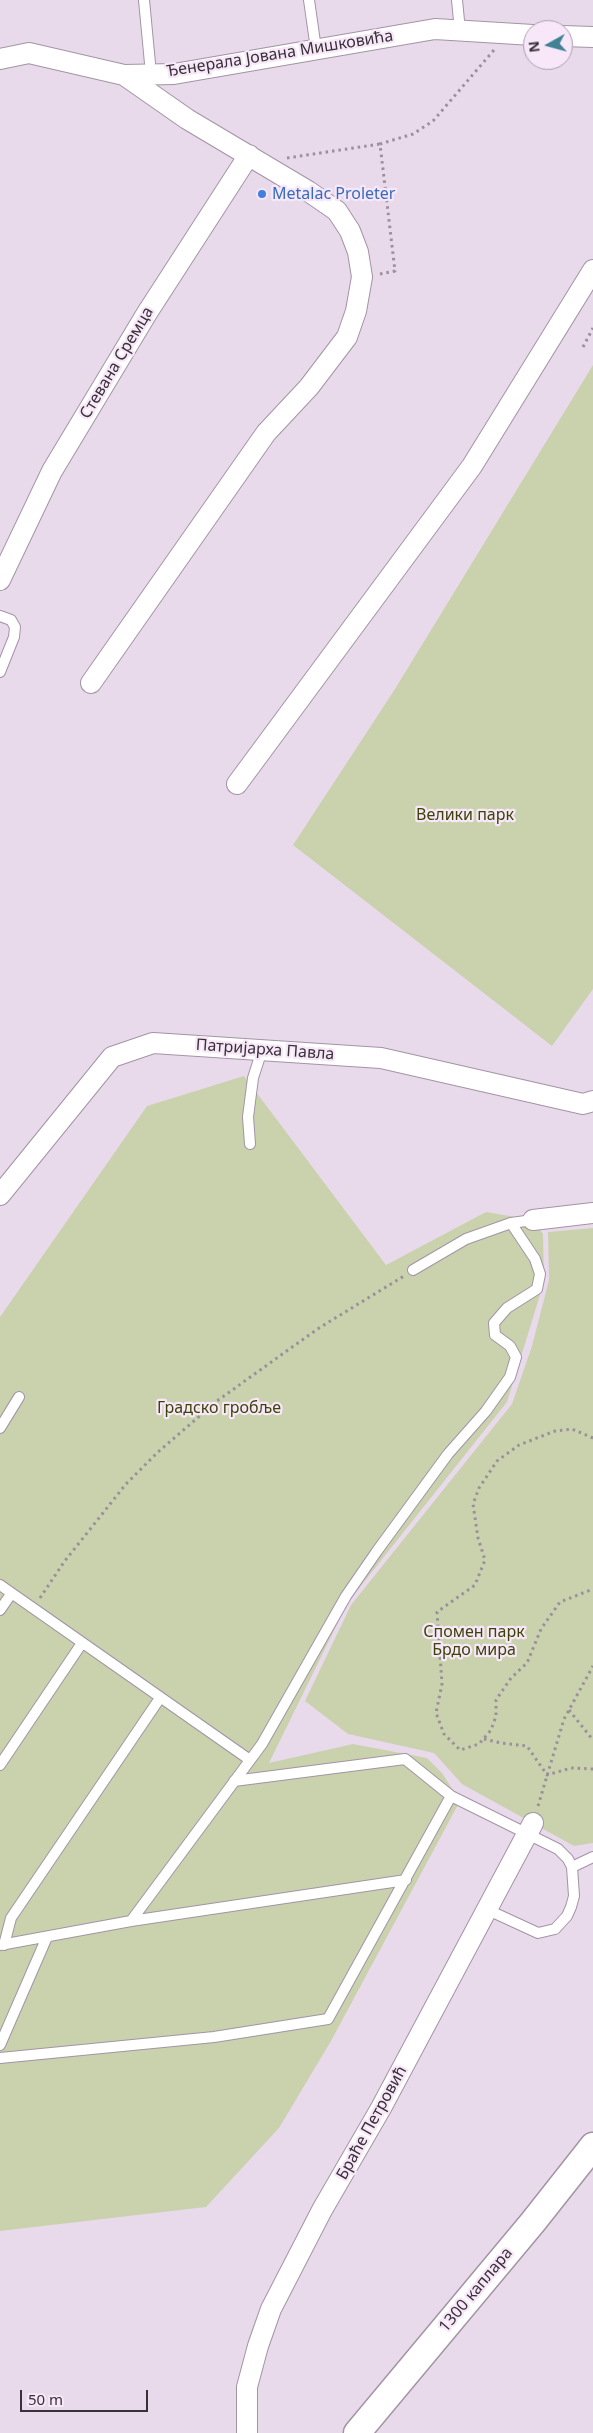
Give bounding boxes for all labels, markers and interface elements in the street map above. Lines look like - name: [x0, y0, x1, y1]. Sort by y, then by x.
- north arrow: [523, 20, 573, 70]
- street label: Ђенерала Јована Мишковића: [166, 27, 394, 81]
- text: N: [523, 40, 544, 54]
- place label: Metalac Proleter: [272, 184, 395, 204]
- marker: Metalac Proleter: [256, 188, 268, 200]
- street label: Стевана Сремца: [76, 304, 158, 422]
- park label: Велики парк: [416, 805, 514, 825]
- street label: Патријарха Павла: [195, 1036, 335, 1064]
- park label: Градско гробље: [157, 1398, 281, 1418]
- park label: Спомен парк Брдо мира: [423, 1622, 525, 1660]
- street label: Браће Петровић: [333, 2063, 411, 2183]
- street label: 1300 каплара: [435, 2244, 517, 2336]
- scale bar: [22, 2380, 150, 2412]
- text: 50 m: [28, 2389, 63, 2409]

